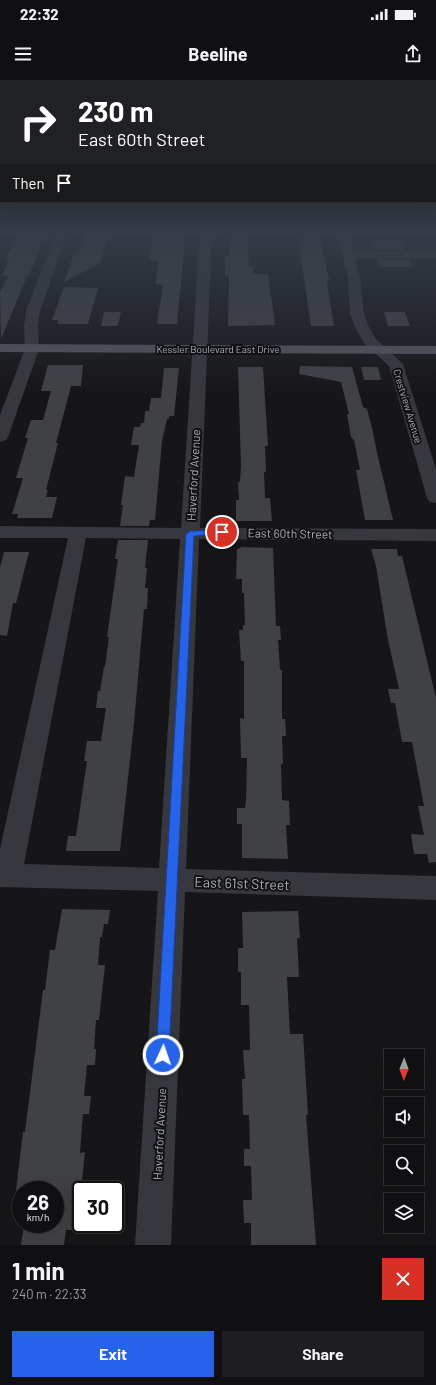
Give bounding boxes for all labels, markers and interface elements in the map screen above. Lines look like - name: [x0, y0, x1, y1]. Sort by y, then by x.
- text: 22:32: [20, 5, 59, 23]
- icon: menu: [12, 43, 34, 65]
- text: Beeline: [188, 43, 248, 65]
- icon: share: [402, 43, 424, 65]
- text: 230 m: [78, 94, 153, 128]
- icon: right: [12, 96, 64, 148]
- text: East 60th Street: [78, 128, 205, 150]
- icon: arrive: [53, 172, 75, 194]
- text: Then: [12, 174, 45, 192]
- street label: Kessler Boulevard East Drive: [156, 343, 280, 355]
- street label: Crestview Avenue: [391, 368, 425, 444]
- street label: Haverford Avenue: [184, 429, 202, 521]
- pin: [205, 515, 239, 549]
- icon: arrive: [211, 521, 233, 543]
- street label: East 60th Street: [247, 525, 333, 541]
- street label: East 61st Street: [194, 873, 290, 893]
- position arrow: [142, 1034, 184, 1076]
- north arrow: [384, 1049, 424, 1089]
- map controls: [384, 1049, 424, 1233]
- street label: Haverford Avenue: [150, 1088, 168, 1180]
- button: sound: [384, 1097, 424, 1137]
- button: search: [384, 1145, 424, 1185]
- speed limit sign: 30: [72, 1181, 124, 1233]
- text: 26: [27, 1190, 49, 1214]
- button: layers: [384, 1193, 424, 1233]
- text: km/h: [27, 1211, 49, 1223]
- text: 1 min: [12, 1256, 65, 1285]
- button: close: [382, 1258, 424, 1300]
- text: 240 m · 22:33: [12, 1286, 87, 1302]
- button: Exit: [12, 1331, 214, 1377]
- button: Share: [222, 1331, 424, 1377]

